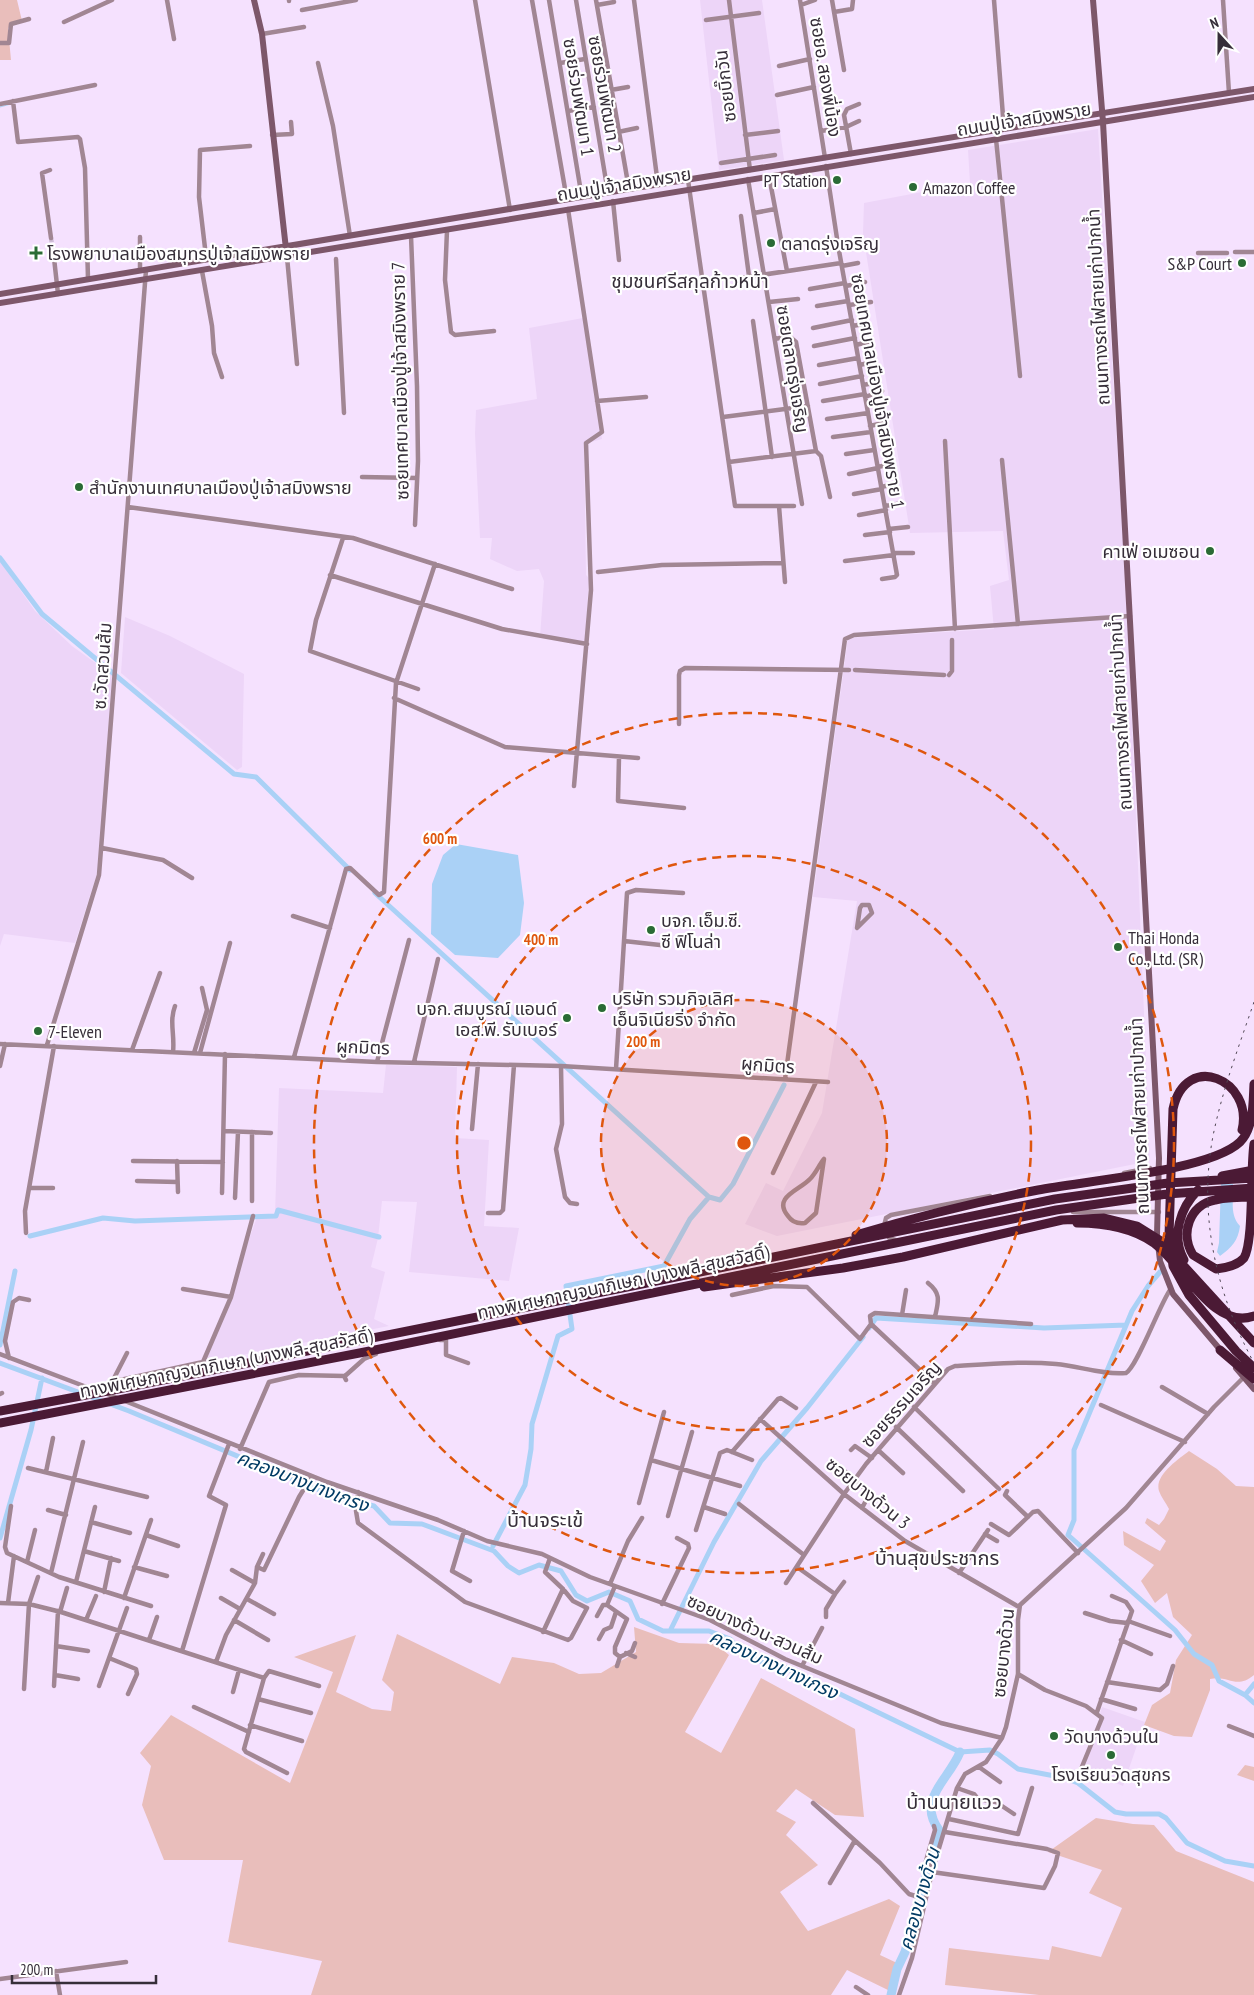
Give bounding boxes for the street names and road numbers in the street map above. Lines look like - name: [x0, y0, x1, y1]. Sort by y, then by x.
- street label: ซอยอ. สองพี่น้อง: [805, 15, 848, 139]
- street label: ซอยร่วมพัฒนา 2: [583, 34, 627, 154]
- street label: ซอยร่วมพัฒนา 1: [558, 37, 600, 157]
- street label: ซอยบิ๊กวัน: [709, 49, 741, 123]
- street label: ถนนปู่เจ้าสมิงพราย: [955, 97, 1093, 142]
- street label: ถนนปู่เจ้าสมิงพราย: [555, 162, 693, 207]
- street label: ถนนทางรถไฟสายเก่าปากน้ำ: [1080, 208, 1115, 406]
- street label: ซอยเทศบาลเมืองปู่เจ้าสมิงพราย 7: [386, 262, 415, 500]
- street label: ซอยเทศบาลเมืองปู่เจ้าสมิงพราย 1: [845, 272, 910, 510]
- street label: ซอยตลาดรุ่งเจริญ: [772, 303, 814, 435]
- street label: ถนนทางรถไฟสายเก่าปากน้ำ: [1102, 613, 1137, 811]
- street label: ซ. วัดสวนส้ม: [87, 622, 117, 710]
- street label: ถนนทางรถไฟสายเก่าปากน้ำ: [1123, 1017, 1154, 1215]
- street label: ผูกมิตร: [336, 1035, 390, 1060]
- street label: ผูกมิตร: [740, 1052, 796, 1079]
- street label: ทางพิเศษกาญจนาภิเษก (บางพลี-สุขสวัสดิ์): [475, 1240, 772, 1324]
- street label: ทางพิเศษกาญจนาภิเษก (บางพลี-สุขสวัสดิ์): [78, 1323, 375, 1403]
- street label: ซอยธรรมเจริญ: [856, 1356, 946, 1452]
- street label: ซอยบางด้วน 3: [821, 1452, 915, 1534]
- street label: ซอยบางด้วน-สวนส้ม: [683, 1589, 827, 1669]
- street label: ซอยบางด้วน: [987, 1607, 1019, 1699]

